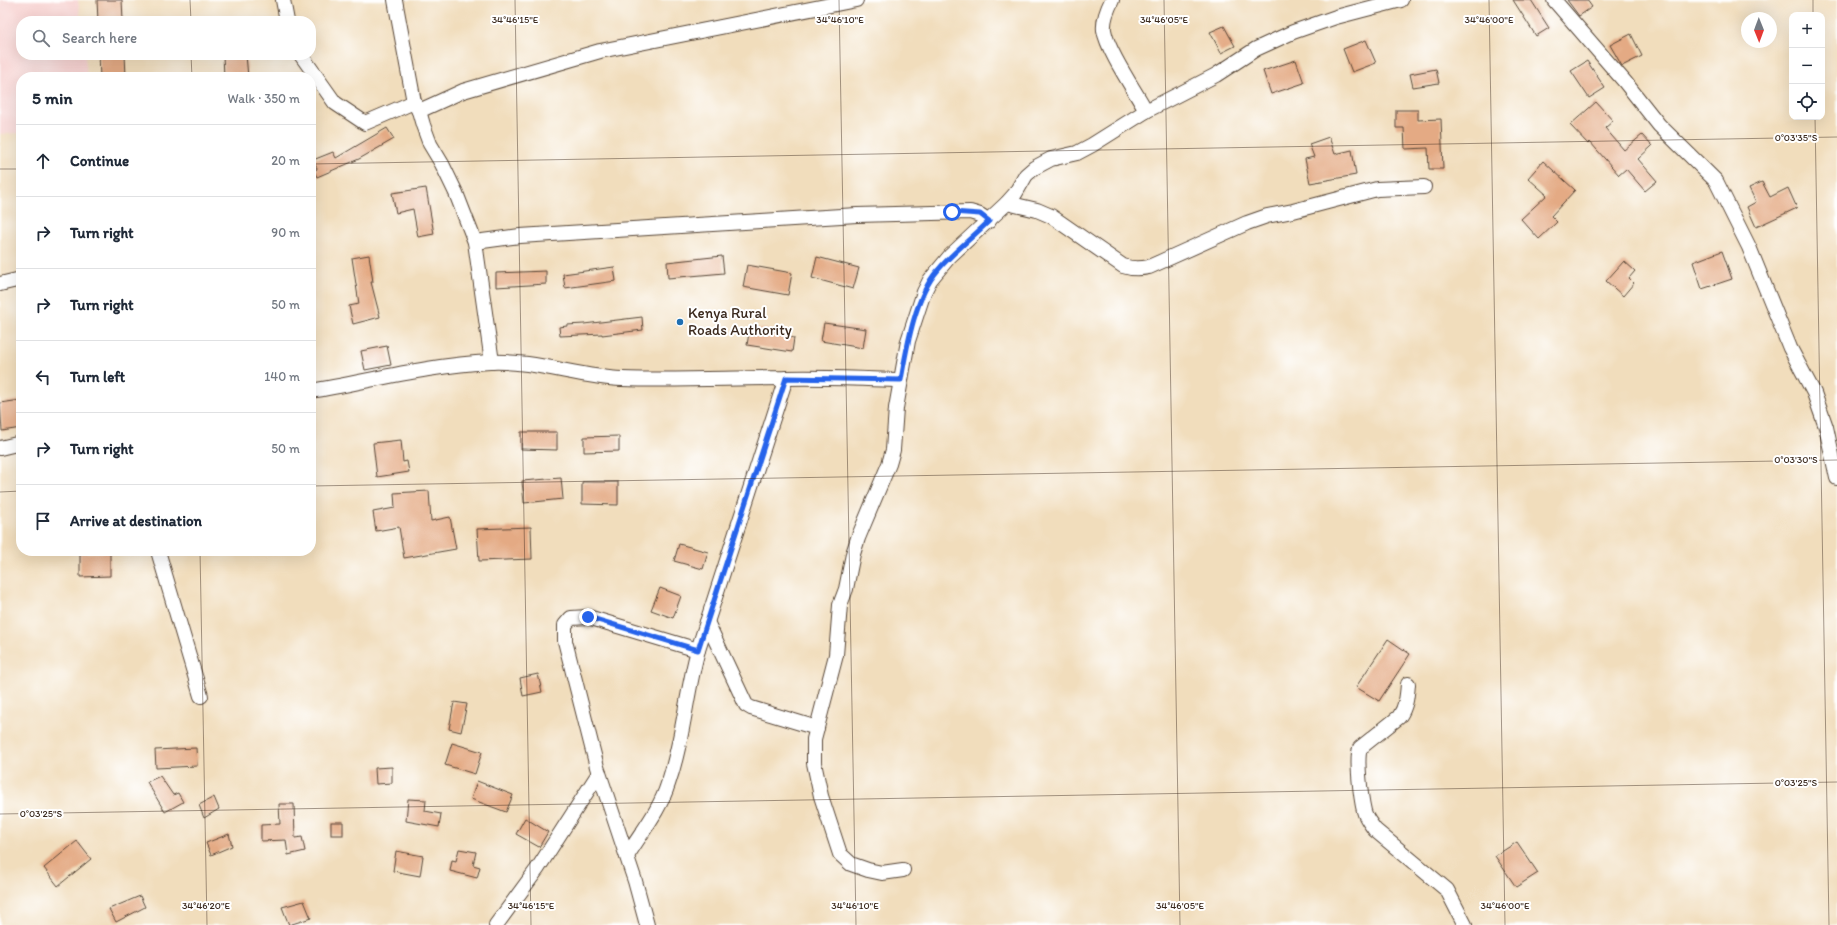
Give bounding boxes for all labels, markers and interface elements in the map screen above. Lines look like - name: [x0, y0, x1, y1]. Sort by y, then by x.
- north arrow: [1741, 12, 1777, 48]
- map controls: [1789, 12, 1825, 120]
- button: +: [1789, 12, 1825, 48]
- text: 34°46'15"E: [492, 13, 539, 26]
- text: 34°46'10"E: [816, 13, 864, 26]
- text: 34°46'05"E: [1140, 13, 1189, 26]
- text: 34°46'00"E: [1464, 13, 1514, 26]
- search box: [16, 16, 316, 60]
- icon: search: [30, 27, 52, 49]
- text: Search here: [62, 29, 137, 47]
- button: −: [1789, 48, 1825, 84]
- button: locate: [1789, 84, 1825, 120]
- text: 5 min: [32, 88, 72, 108]
- text: Walk · 350 m: [228, 91, 300, 106]
- text: 0°03'35"S: [1775, 131, 1818, 144]
- icon: ahead: [32, 150, 54, 172]
- text: Continue: [70, 152, 129, 170]
- text: 20 m: [271, 153, 300, 168]
- route start: [943, 203, 961, 221]
- icon: right: [32, 222, 54, 244]
- text: Turn right: [70, 224, 134, 242]
- text: 90 m: [271, 225, 300, 240]
- icon: right: [32, 294, 54, 316]
- text: Turn right: [70, 296, 134, 314]
- text: 50 m: [271, 297, 300, 312]
- place label: Kenya Rural Roads Authority: [688, 304, 792, 339]
- marker: Kenya Rural Roads Authority: [675, 317, 685, 327]
- icon: left: [32, 366, 54, 388]
- text: Turn left: [70, 368, 125, 386]
- text: 140 m: [264, 369, 300, 384]
- icon: right: [32, 438, 54, 460]
- text: Turn right: [70, 440, 134, 458]
- text: 50 m: [271, 441, 300, 456]
- text: 0°03'30"S: [1774, 453, 1818, 466]
- icon: arrive: [32, 510, 54, 532]
- text: Arrive at destination: [70, 512, 202, 530]
- route end: [579, 608, 597, 626]
- text: 0°03'25"S: [1775, 776, 1818, 789]
- text: 0°03'25"S: [20, 807, 63, 820]
- text: 34°46'20"E: [182, 899, 231, 912]
- text: 34°46'15"E: [508, 899, 555, 912]
- text: 34°46'10"E: [831, 899, 879, 912]
- text: 34°46'05"E: [1156, 899, 1205, 912]
- text: 34°46'00"E: [1480, 899, 1530, 912]

